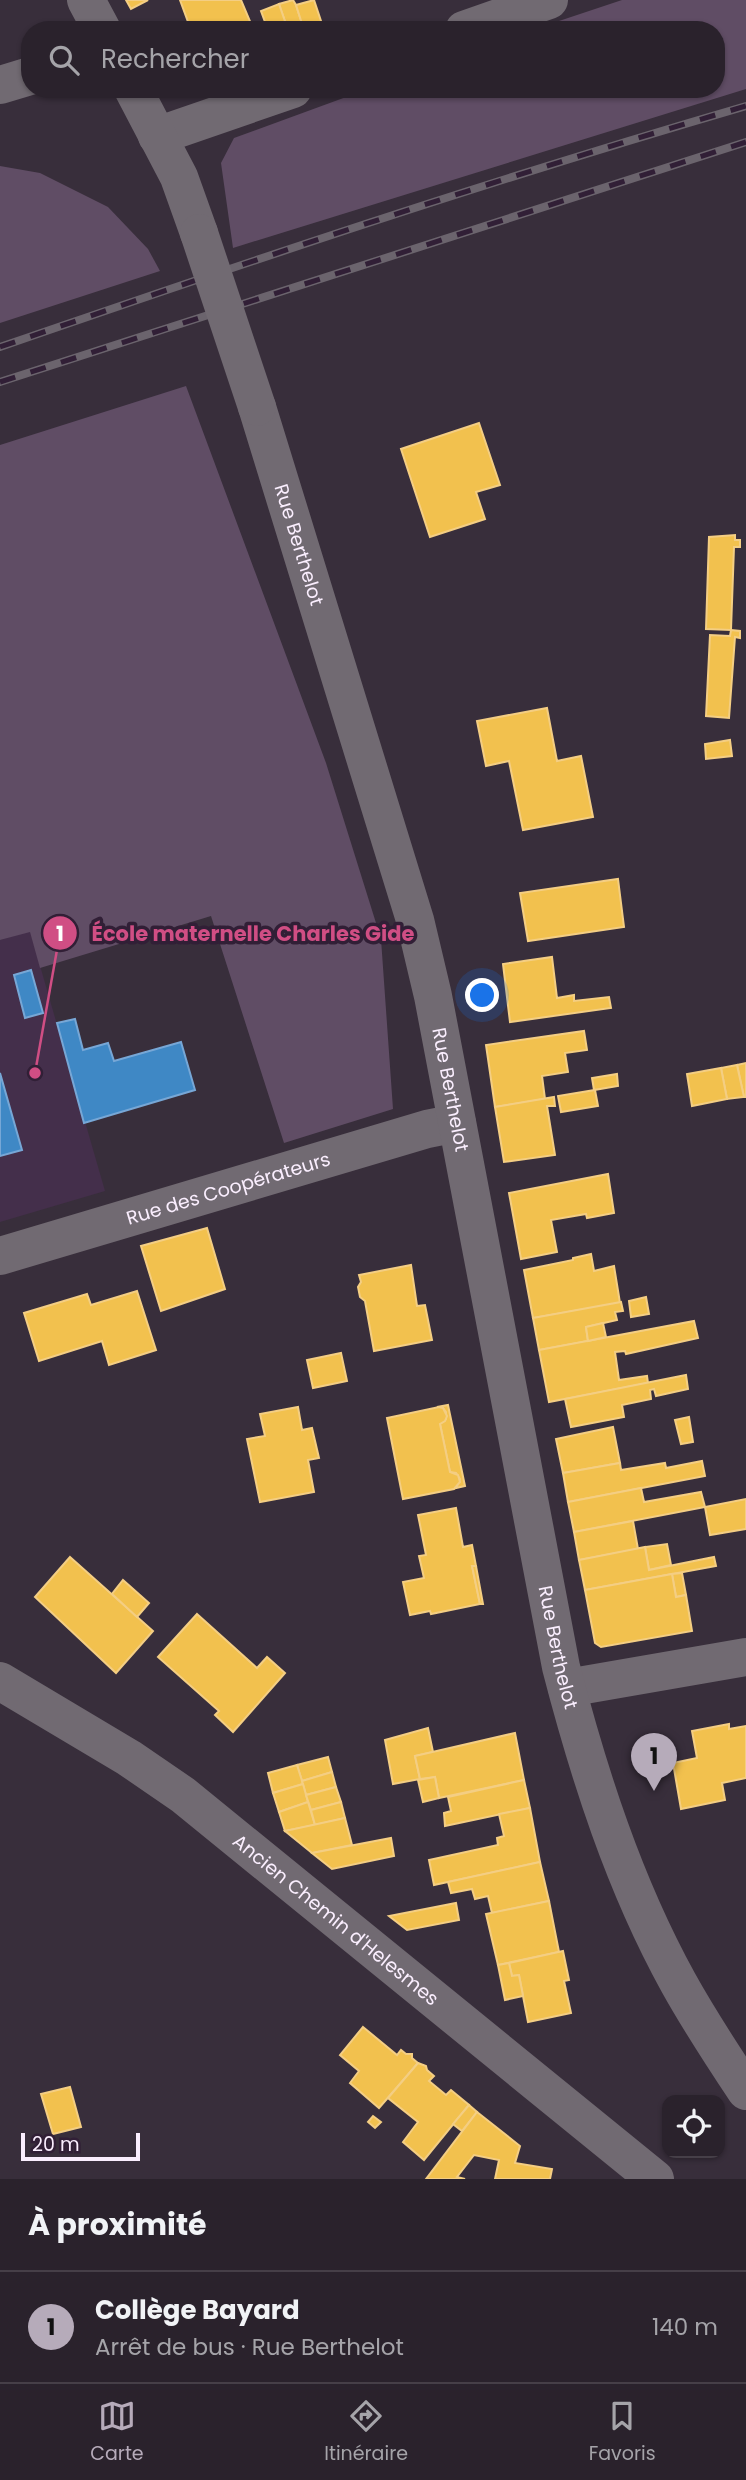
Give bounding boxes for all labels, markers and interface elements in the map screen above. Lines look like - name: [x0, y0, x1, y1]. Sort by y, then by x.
- search box: [21, 21, 725, 98]
- icon: search: [45, 41, 83, 79]
- text: Rechercher: [101, 41, 249, 77]
- street label: Rue Berthelot: [267, 481, 330, 609]
- callout: École maternelle Charles Gide: [42, 912, 428, 954]
- text: 1: [56, 919, 64, 948]
- text: École maternelle Charles Gide: [92, 919, 415, 948]
- your location: [465, 978, 499, 1012]
- street label: Rue Berthelot: [425, 1025, 475, 1154]
- street label: Rue des Coopérateurs: [123, 1146, 334, 1232]
- street label: Rue Berthelot: [532, 1583, 585, 1712]
- pin: 1: [631, 1733, 677, 1791]
- street label: Ancien Chemin d'Helesmes: [227, 1828, 445, 2012]
- map controls: [662, 2095, 725, 2158]
- button: locate: [662, 2095, 725, 2158]
- scale bar: [21, 2130, 140, 2162]
- text: 20 m: [32, 2131, 80, 2158]
- text: À proximité: [28, 2203, 207, 2246]
- text: Collège Bayard: [95, 2292, 300, 2328]
- text: 1: [47, 2311, 55, 2343]
- text: 140 m: [652, 2311, 718, 2343]
- text: Arrêt de bus · Rue Berthelot: [95, 2331, 404, 2363]
- tab: Carte: [90, 2397, 144, 2468]
- tab: Itinéraire: [324, 2397, 408, 2468]
- tab: Favoris: [589, 2397, 656, 2468]

